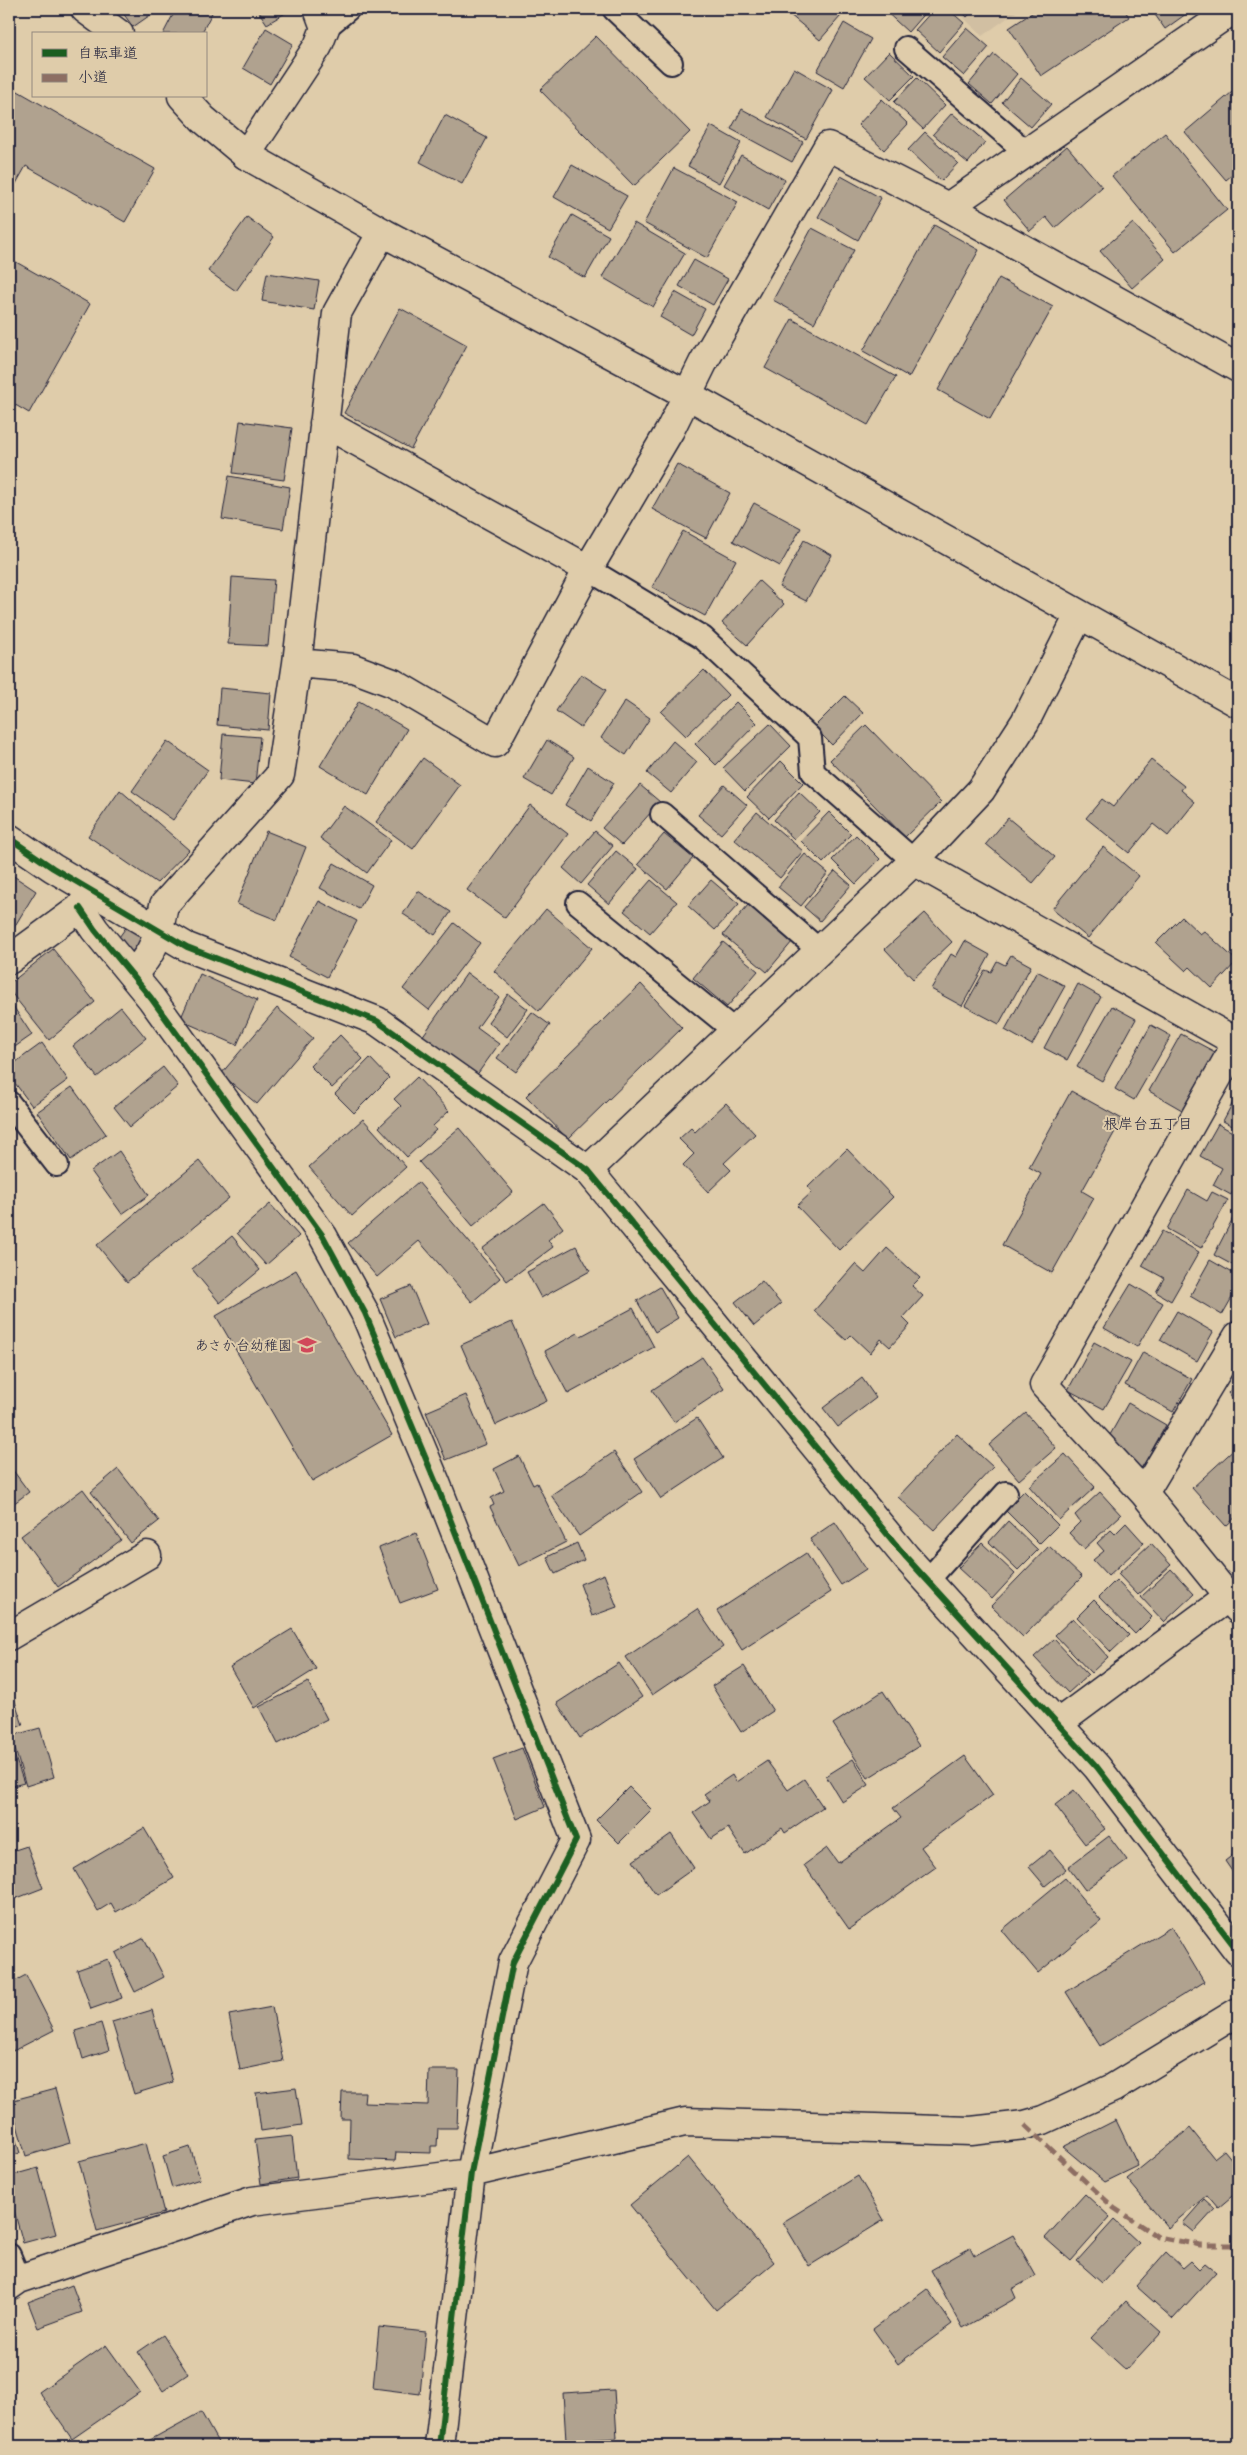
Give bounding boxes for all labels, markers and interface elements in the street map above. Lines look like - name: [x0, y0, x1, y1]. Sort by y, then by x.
- legend: [32, 32, 208, 98]
- text: 自転車道: [78, 42, 138, 66]
- text: 小道: [78, 66, 108, 90]
- district label: 根岸台五丁目: [1103, 1113, 1193, 1137]
- school or university icon: あさか台幼稚園: [296, 1334, 318, 1356]
- place label: あさか台幼稚園: [195, 1335, 292, 1357]

